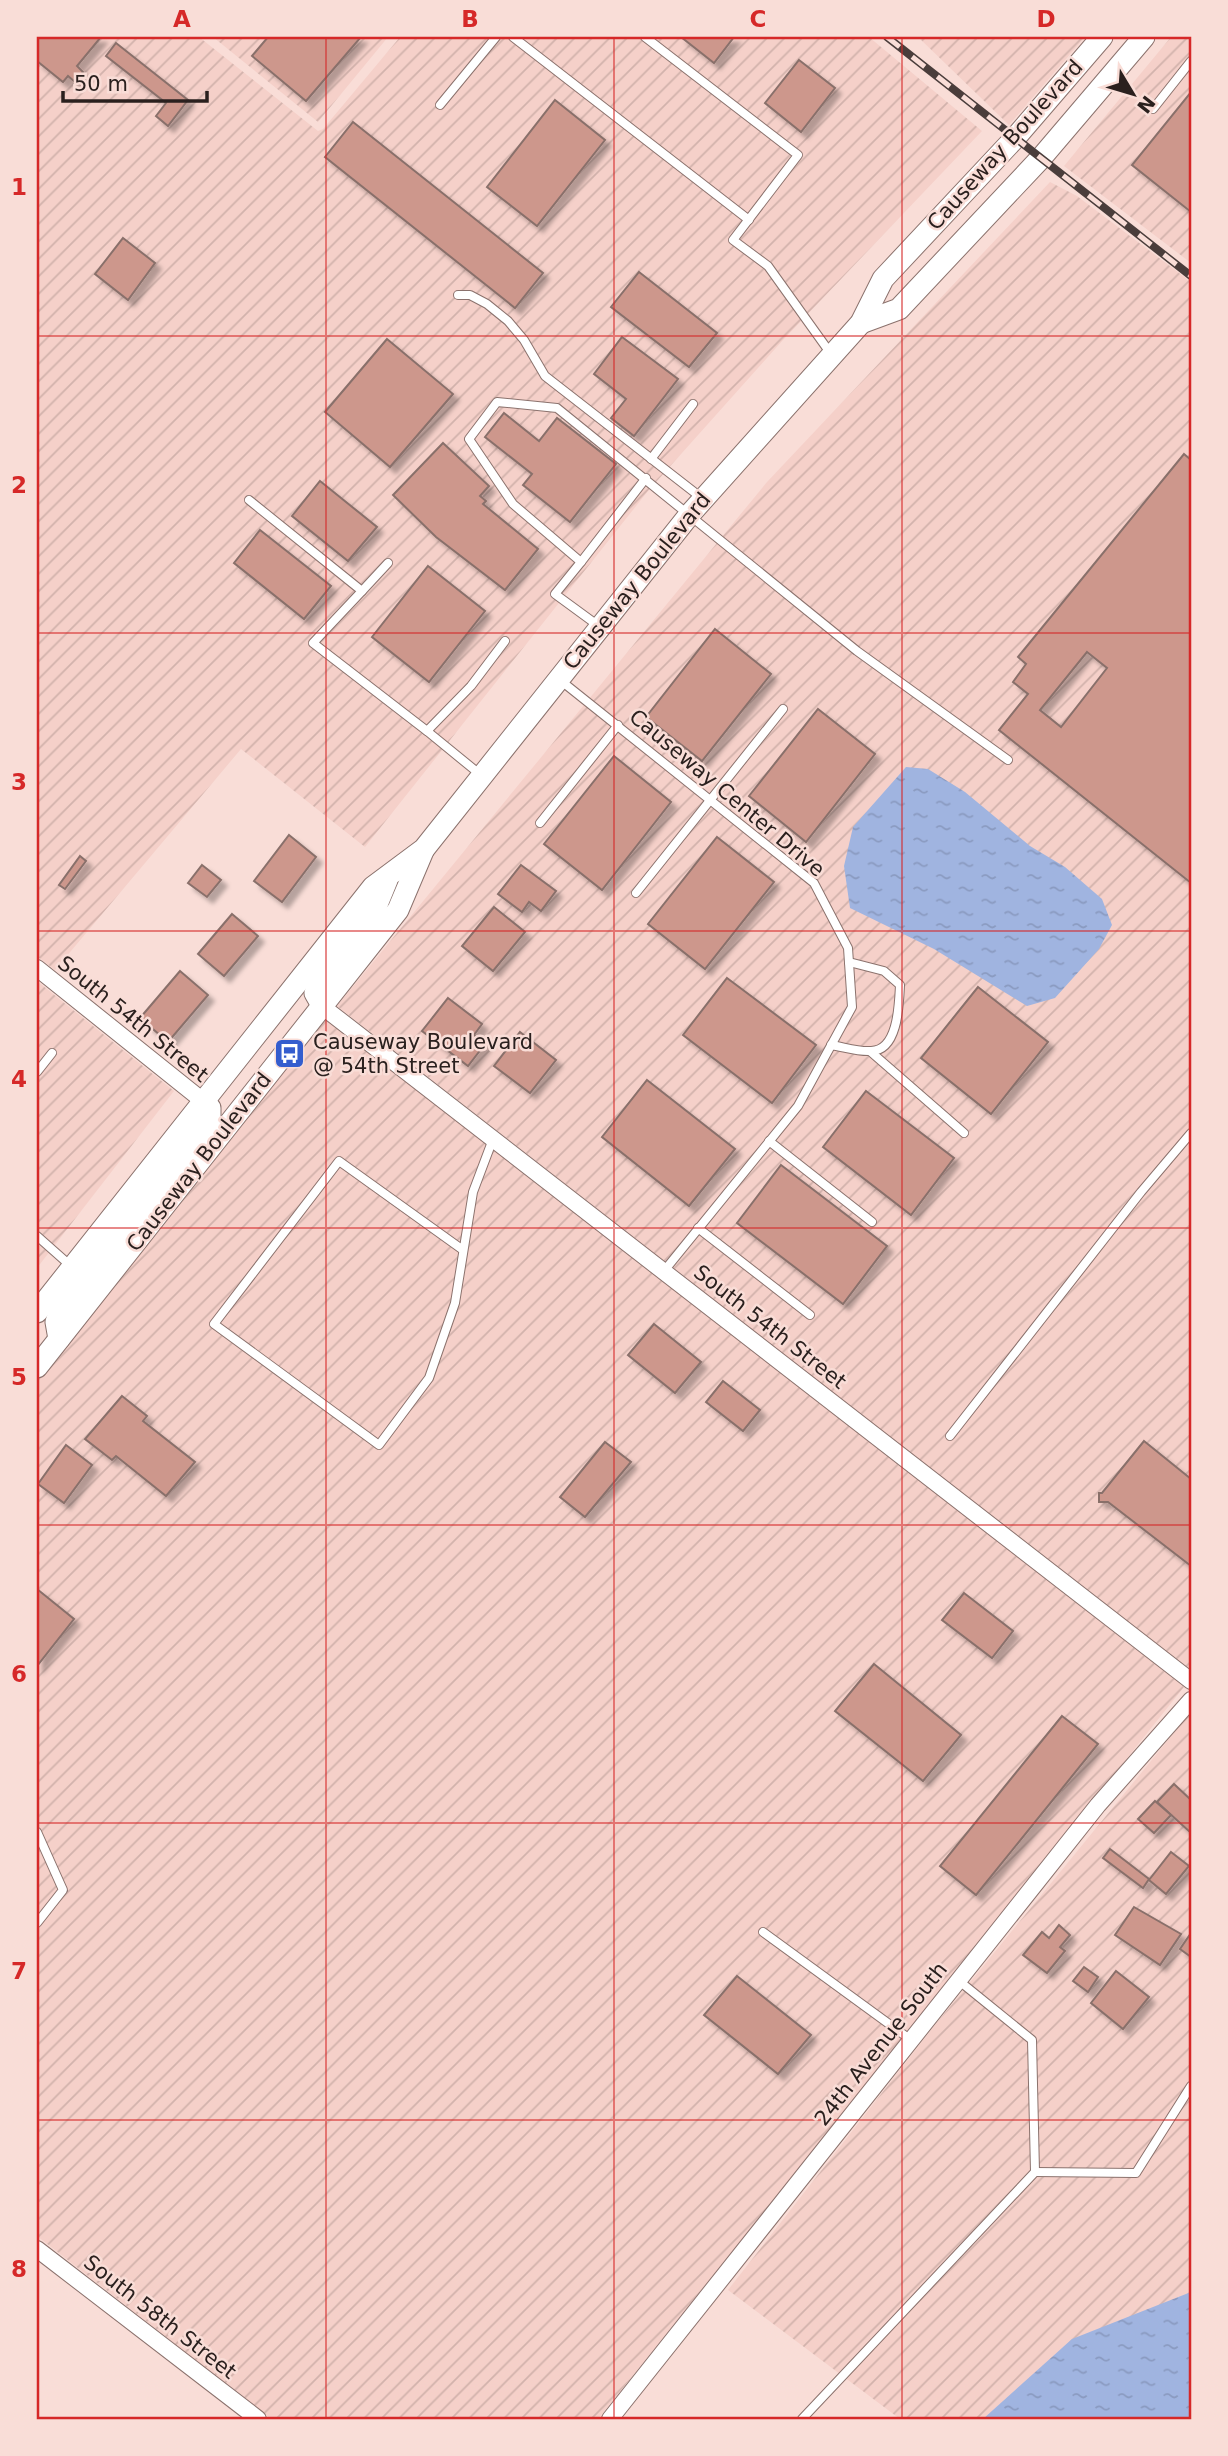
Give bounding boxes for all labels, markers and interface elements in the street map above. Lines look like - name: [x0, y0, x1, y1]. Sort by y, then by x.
- text: A: [173, 6, 191, 32]
- text: B: [461, 6, 479, 32]
- text: C: [750, 6, 766, 32]
- text: D: [1036, 6, 1056, 32]
- street label: Causeway Boulevard: [922, 55, 1088, 235]
- scale bar: [63, 60, 206, 104]
- north arrow: [1098, 60, 1168, 130]
- text: 50 m: [74, 72, 128, 96]
- text: N: [1133, 91, 1160, 118]
- text: 1: [11, 174, 27, 200]
- text: 2: [11, 472, 27, 498]
- street label: Causeway Boulevard: [558, 488, 716, 674]
- street label: Causeway Center Drive: [625, 704, 829, 882]
- text: 3: [11, 769, 27, 795]
- street label: South 54th Street: [53, 951, 213, 1087]
- place label: Causeway Boulevard @ 54th Street: [313, 1030, 533, 1078]
- bus stop icon: Causeway Boulevard @ 54th Street: [273, 1037, 307, 1071]
- text: 4: [11, 1066, 27, 1092]
- street label: Causeway Boulevard: [122, 1068, 276, 1256]
- street label: South 54th Street: [689, 1260, 851, 1394]
- text: 5: [11, 1364, 27, 1390]
- text: 6: [11, 1661, 27, 1687]
- text: 7: [11, 1958, 27, 1984]
- street label: 24th Avenue South: [810, 1958, 952, 2130]
- street label: South 58th Street: [79, 2250, 241, 2384]
- text: 8: [11, 2256, 27, 2282]

